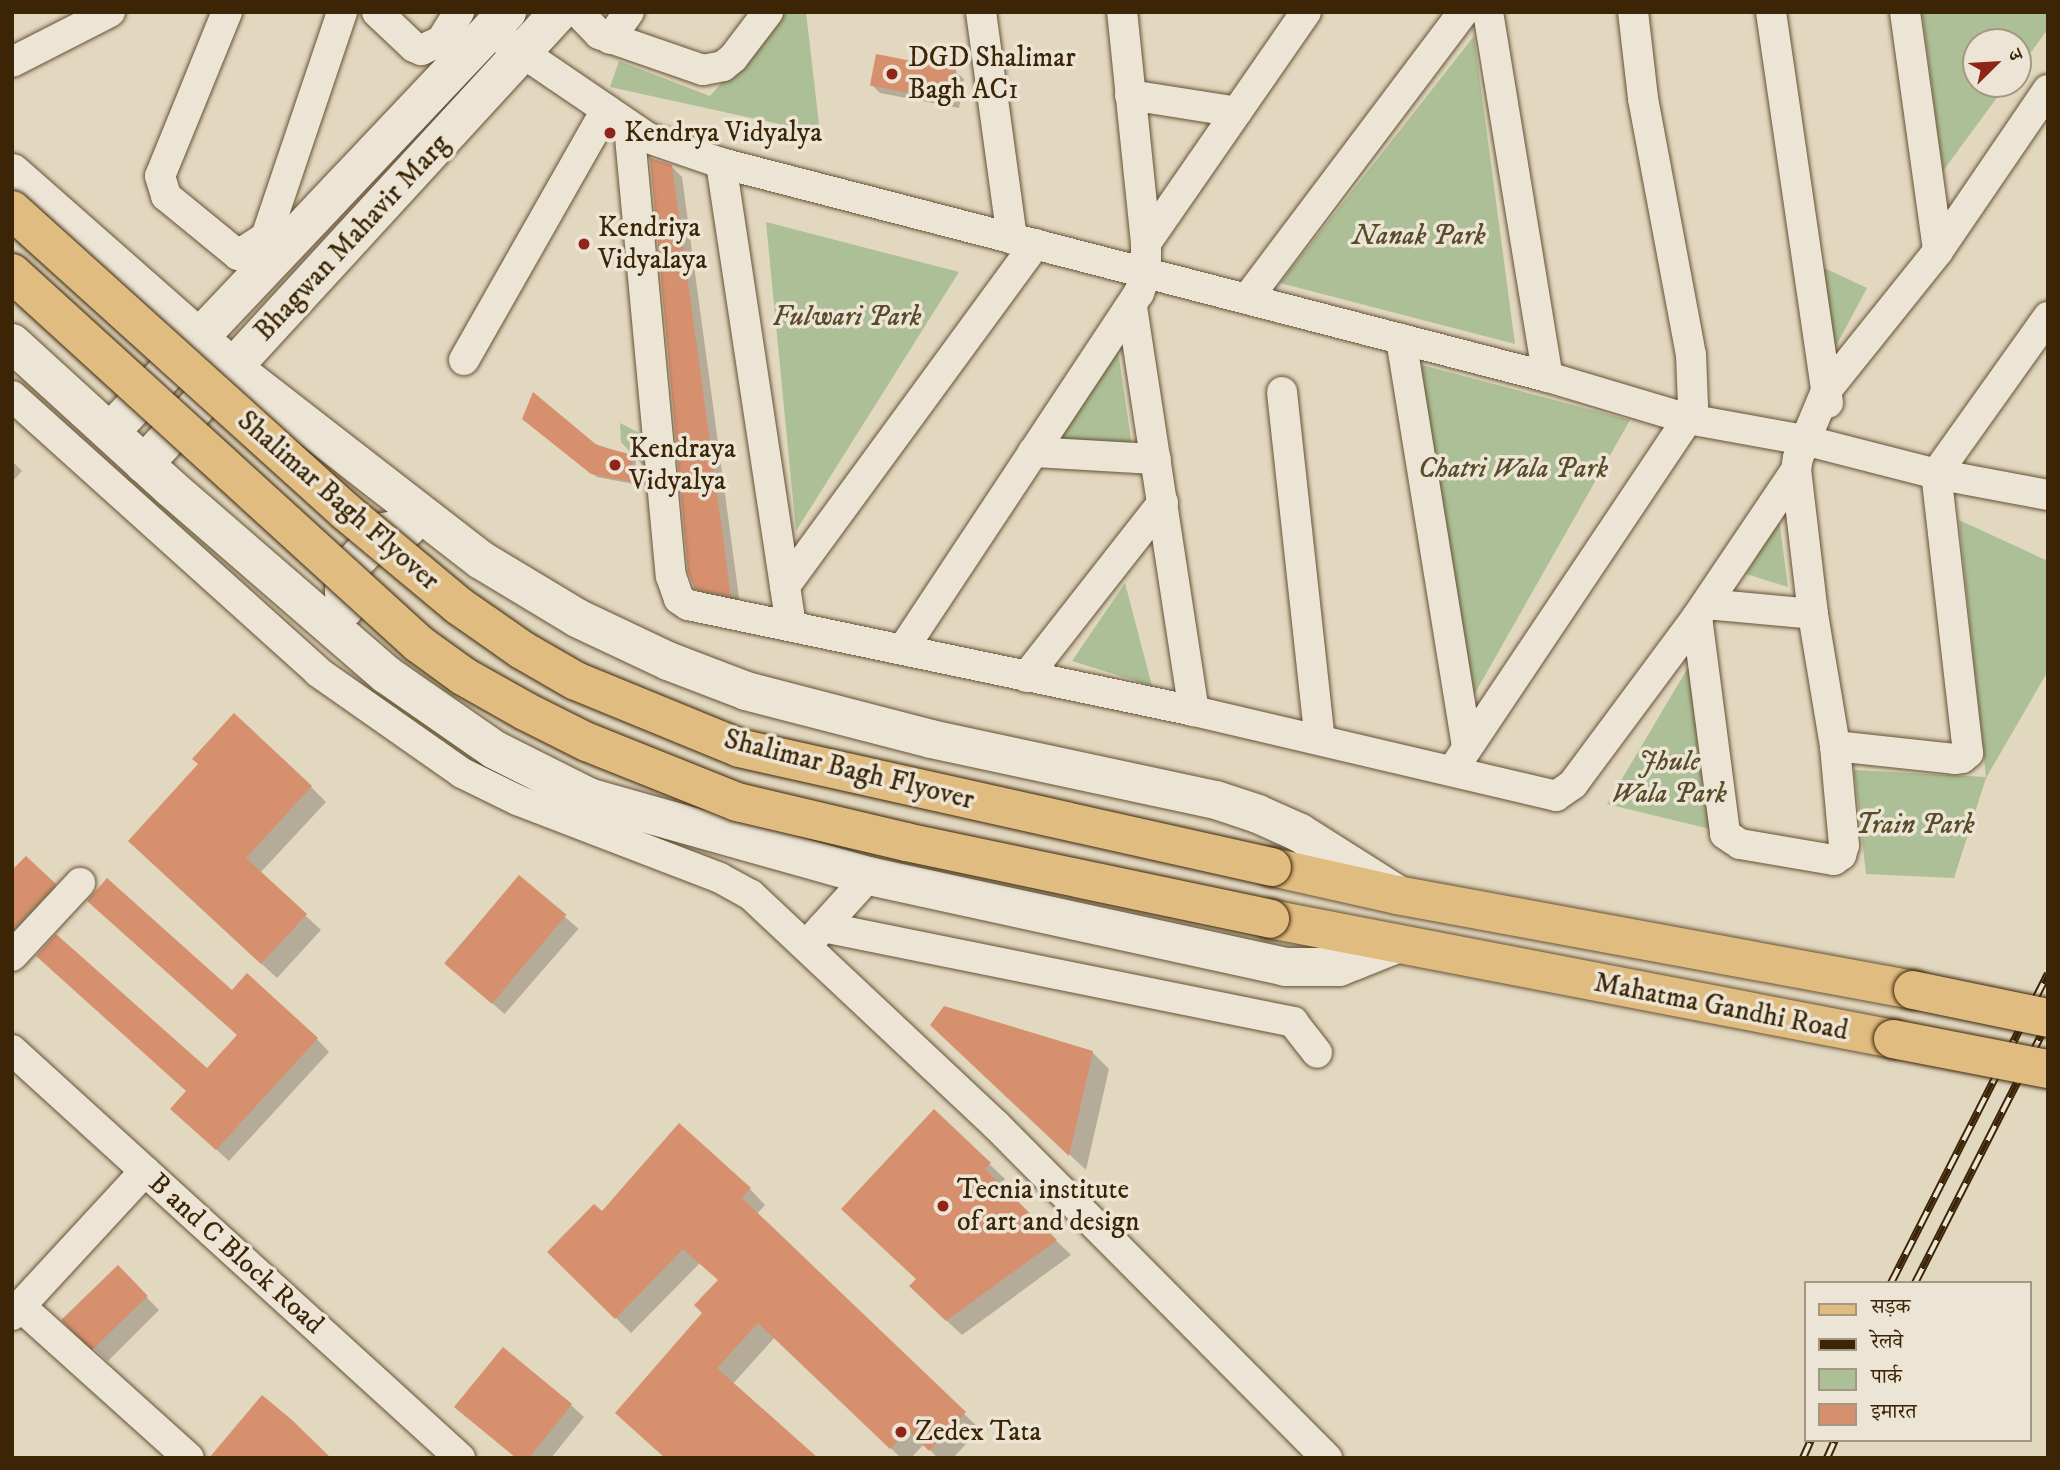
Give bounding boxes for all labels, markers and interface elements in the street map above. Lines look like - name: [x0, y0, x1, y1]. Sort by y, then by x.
- north arrow: [1962, 28, 2032, 98]
- place label: DGD Shalimar Bagh AC1: [908, 41, 1076, 107]
- text: उ: [2002, 46, 2027, 64]
- marker: DGD Shalimar Bagh AC1: [882, 64, 902, 84]
- place label: Kendrya Vidyalya: [624, 116, 822, 150]
- marker: Kendrya Vidyalya: [602, 125, 618, 141]
- street label: Bhagwan Mahavir Marg: [248, 128, 456, 348]
- place label: Kendriya Vidyalaya: [598, 211, 707, 277]
- park label: Nanak Park: [1352, 219, 1486, 253]
- marker: Kendriya Vidyalaya: [576, 236, 592, 252]
- park label: Fulwari Park: [772, 300, 922, 334]
- street label: Shalimar Bagh Flyover: [230, 404, 446, 598]
- place label: Kendraya Vidyalya: [629, 432, 736, 498]
- park label: Chatri Wala Park: [1418, 452, 1608, 486]
- marker: Kendraya Vidyalya: [607, 457, 623, 473]
- street label: Shalimar Bagh Flyover: [721, 723, 977, 817]
- park label: Jhule Wala Park: [1611, 745, 1727, 811]
- park label: Train Park: [1855, 808, 1975, 842]
- street label: Mahatma Gandhi Road: [1591, 966, 1851, 1048]
- street label: B and C Block Road: [141, 1167, 331, 1341]
- place label: Tecnia institute of art and design: [957, 1173, 1140, 1239]
- marker: Tecnia institute of art and design: [935, 1198, 951, 1214]
- legend: [1804, 1281, 2032, 1442]
- text: सड़क: [1871, 1294, 1910, 1320]
- text: रेलवे: [1871, 1329, 1903, 1355]
- text: पार्क: [1871, 1364, 1902, 1390]
- text: इमारत: [1871, 1399, 1917, 1425]
- place label: Zedex Tata: [915, 1415, 1041, 1449]
- marker: Zedex Tata: [893, 1424, 909, 1440]

